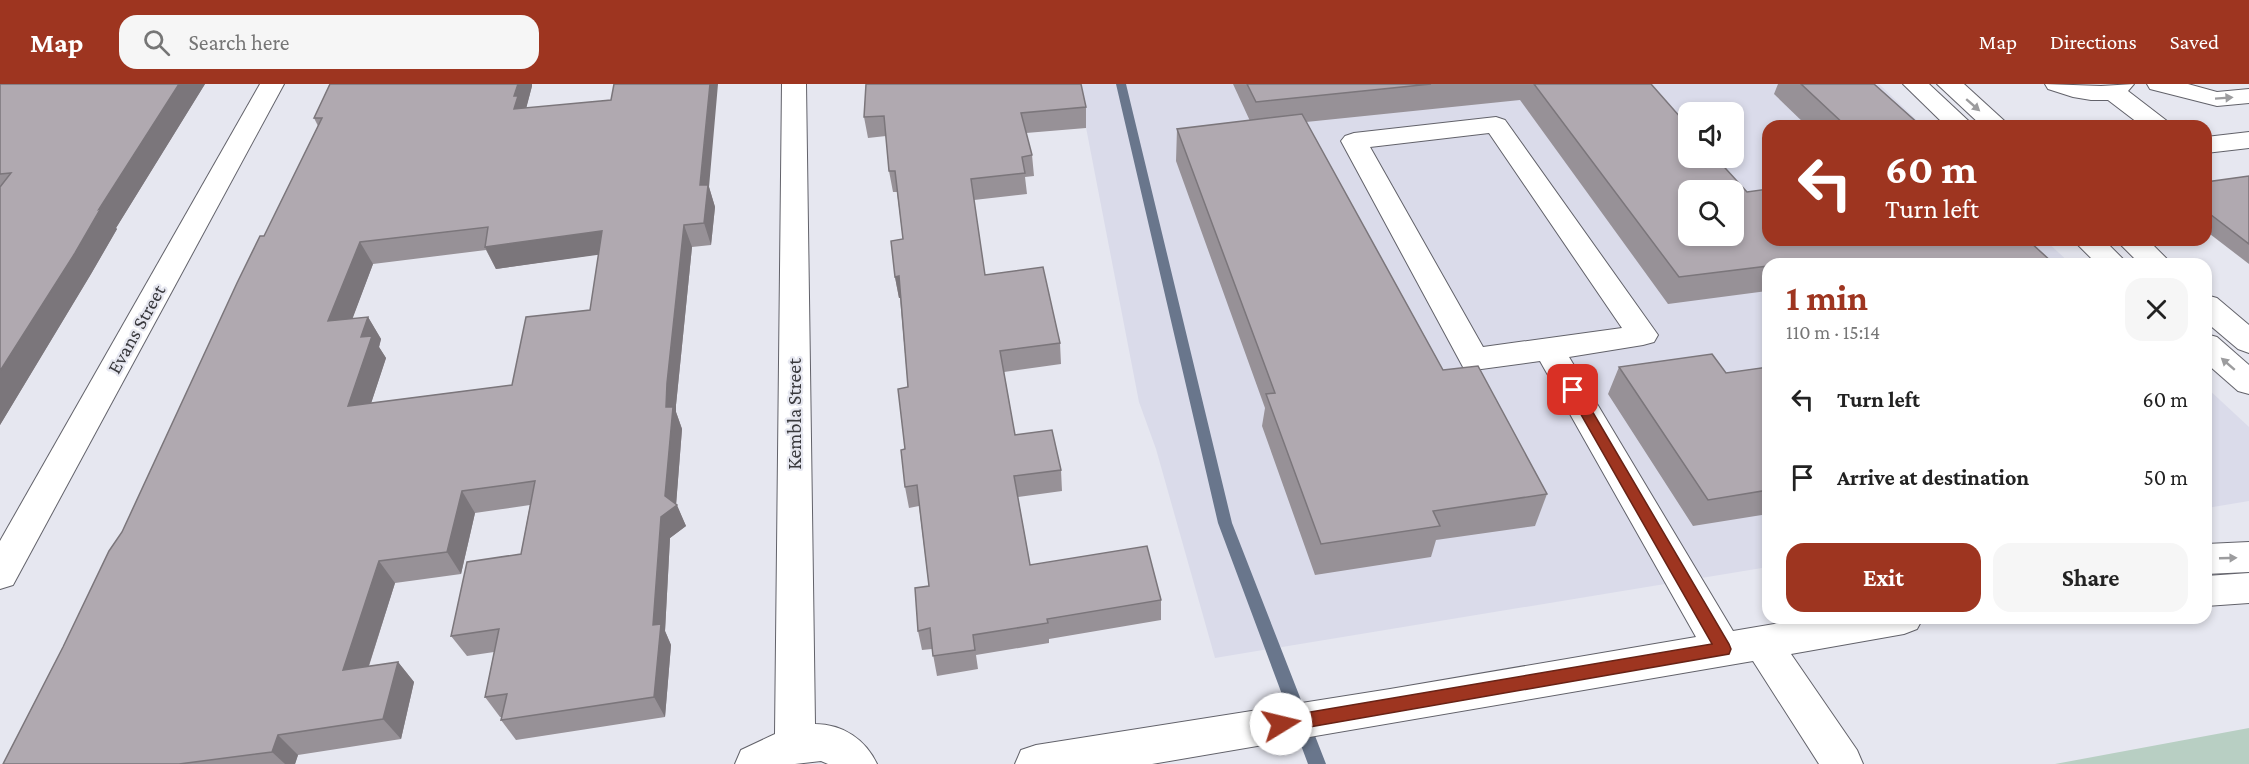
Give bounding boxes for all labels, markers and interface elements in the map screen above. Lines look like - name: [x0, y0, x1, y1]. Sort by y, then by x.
- search box: [119, 15, 539, 69]
- icon: search: [140, 26, 173, 59]
- text: Map: [30, 27, 83, 58]
- text: Search here: [188, 30, 289, 55]
- text: Map: [1979, 30, 2017, 54]
- text: Directions: [2050, 30, 2137, 54]
- text: Saved: [2170, 30, 2219, 54]
- one-way arrow: [2215, 93, 2234, 103]
- one-way arrow: [1965, 98, 1980, 111]
- map controls: [1678, 102, 1744, 246]
- button: sound: [1678, 102, 1744, 168]
- icon: left: [1786, 144, 1864, 222]
- text: 60 m: [1885, 145, 1977, 192]
- button: search: [1678, 180, 1744, 246]
- text: Turn left: [1885, 194, 1979, 224]
- text: 1 min: [1786, 278, 1868, 318]
- button: close: [2125, 278, 2188, 341]
- street label: Evans Street: [103, 280, 170, 377]
- text: 110 m · 15:14: [1786, 321, 1880, 343]
- street label: Kembla Street: [783, 358, 805, 470]
- one-way arrow: [2221, 358, 2236, 371]
- pin: [1547, 364, 1598, 415]
- icon: arrive: [1556, 373, 1589, 406]
- icon: left: [1786, 383, 1819, 416]
- text: Turn left: [1837, 387, 1920, 412]
- text: 60 m: [2143, 387, 2188, 412]
- icon: arrive: [1786, 461, 1819, 494]
- text: Arrive at destination: [1837, 465, 2029, 490]
- text: 50 m: [2143, 465, 2188, 490]
- button: Exit: [1786, 543, 1981, 612]
- button: Share: [1993, 543, 2188, 612]
- one-way arrow: [2218, 553, 2237, 563]
- position arrow: [1249, 692, 1313, 756]

